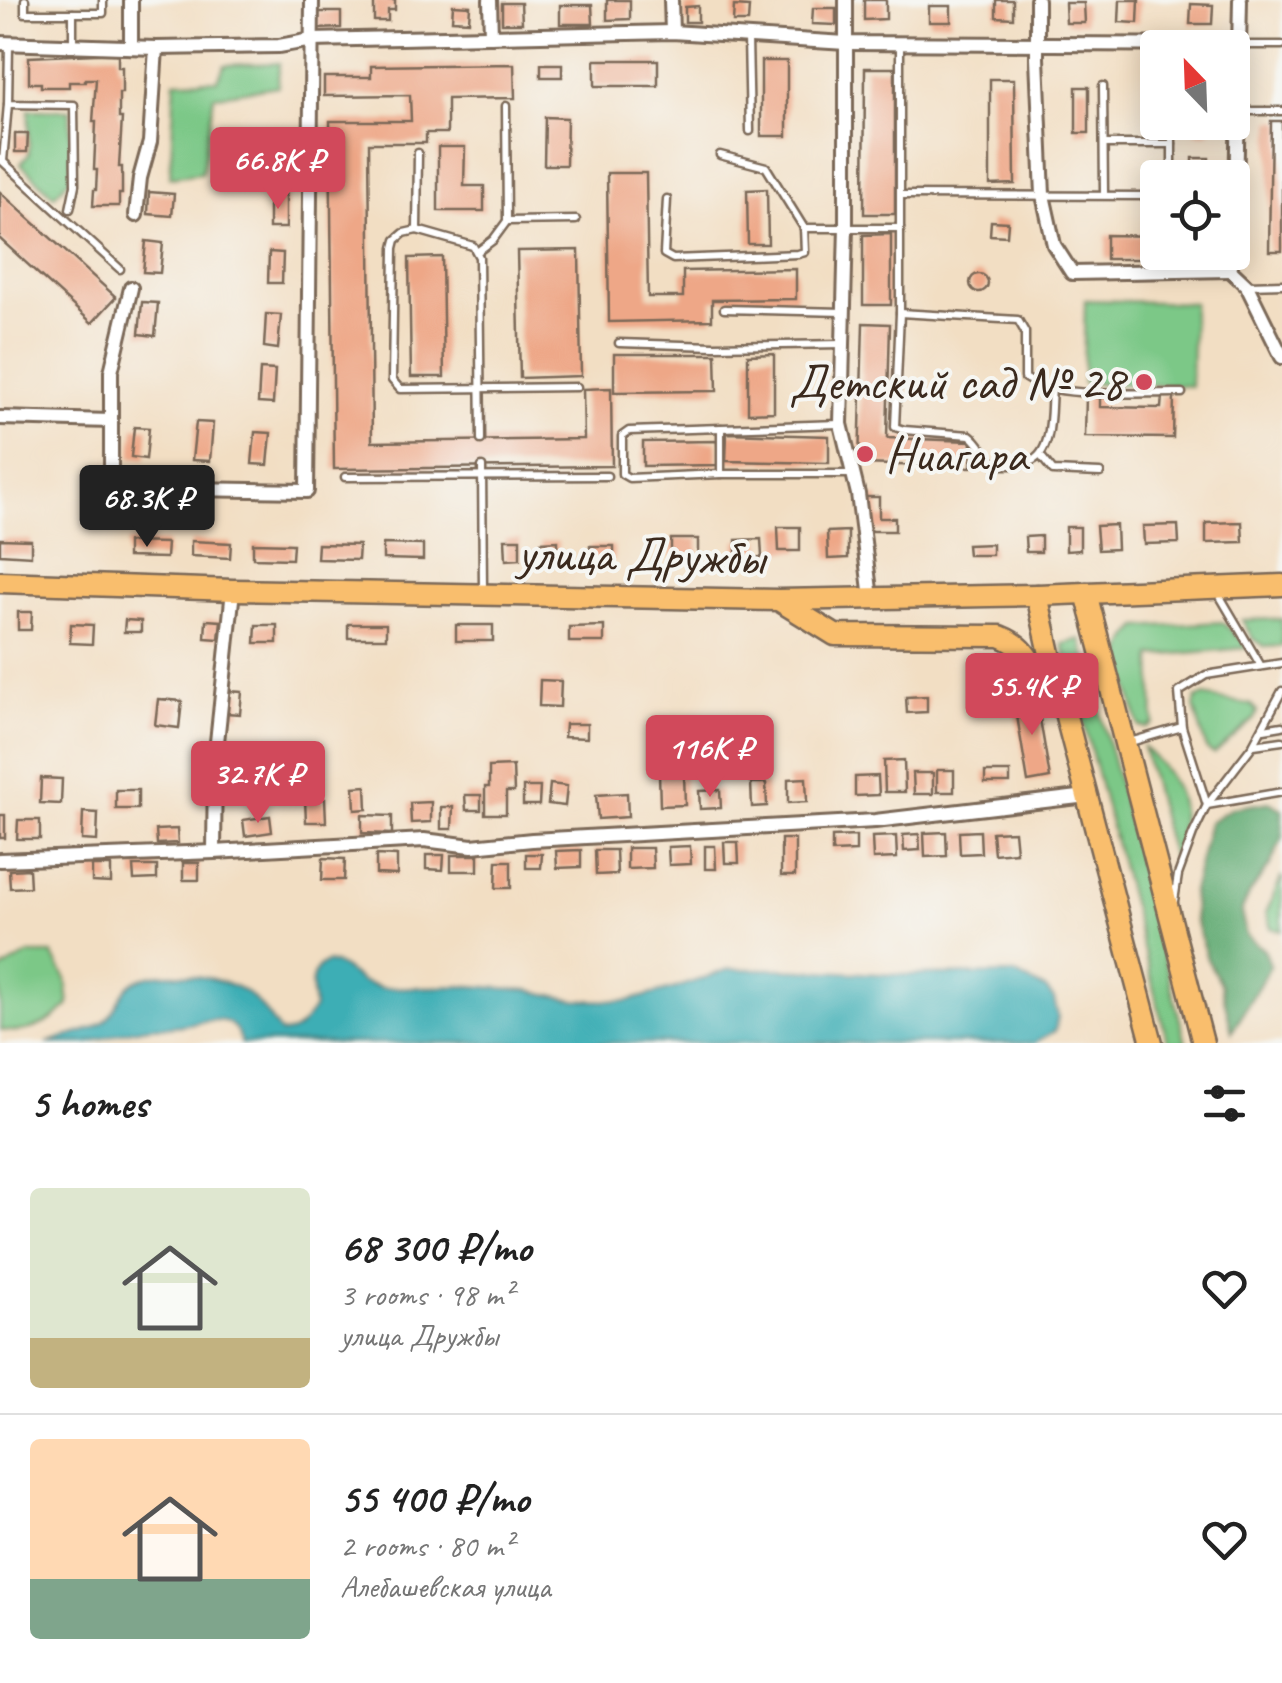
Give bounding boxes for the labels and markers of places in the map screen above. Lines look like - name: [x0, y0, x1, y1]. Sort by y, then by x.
- pin: 66.8K ₽: [186, 127, 370, 212]
- place label: Детский сад № 28: [789, 351, 1128, 414]
- marker: Детский сад № 28: [1133, 371, 1155, 393]
- place label: Ниагара: [885, 423, 1030, 486]
- marker: Ниагара: [854, 443, 876, 465]
- pin: 68.3K ₽: [55, 465, 239, 550]
- pin: 55.4K ₽: [940, 653, 1124, 738]
- pin: 116K ₽: [629, 715, 791, 800]
- pin: 32.7K ₽: [166, 741, 350, 826]

